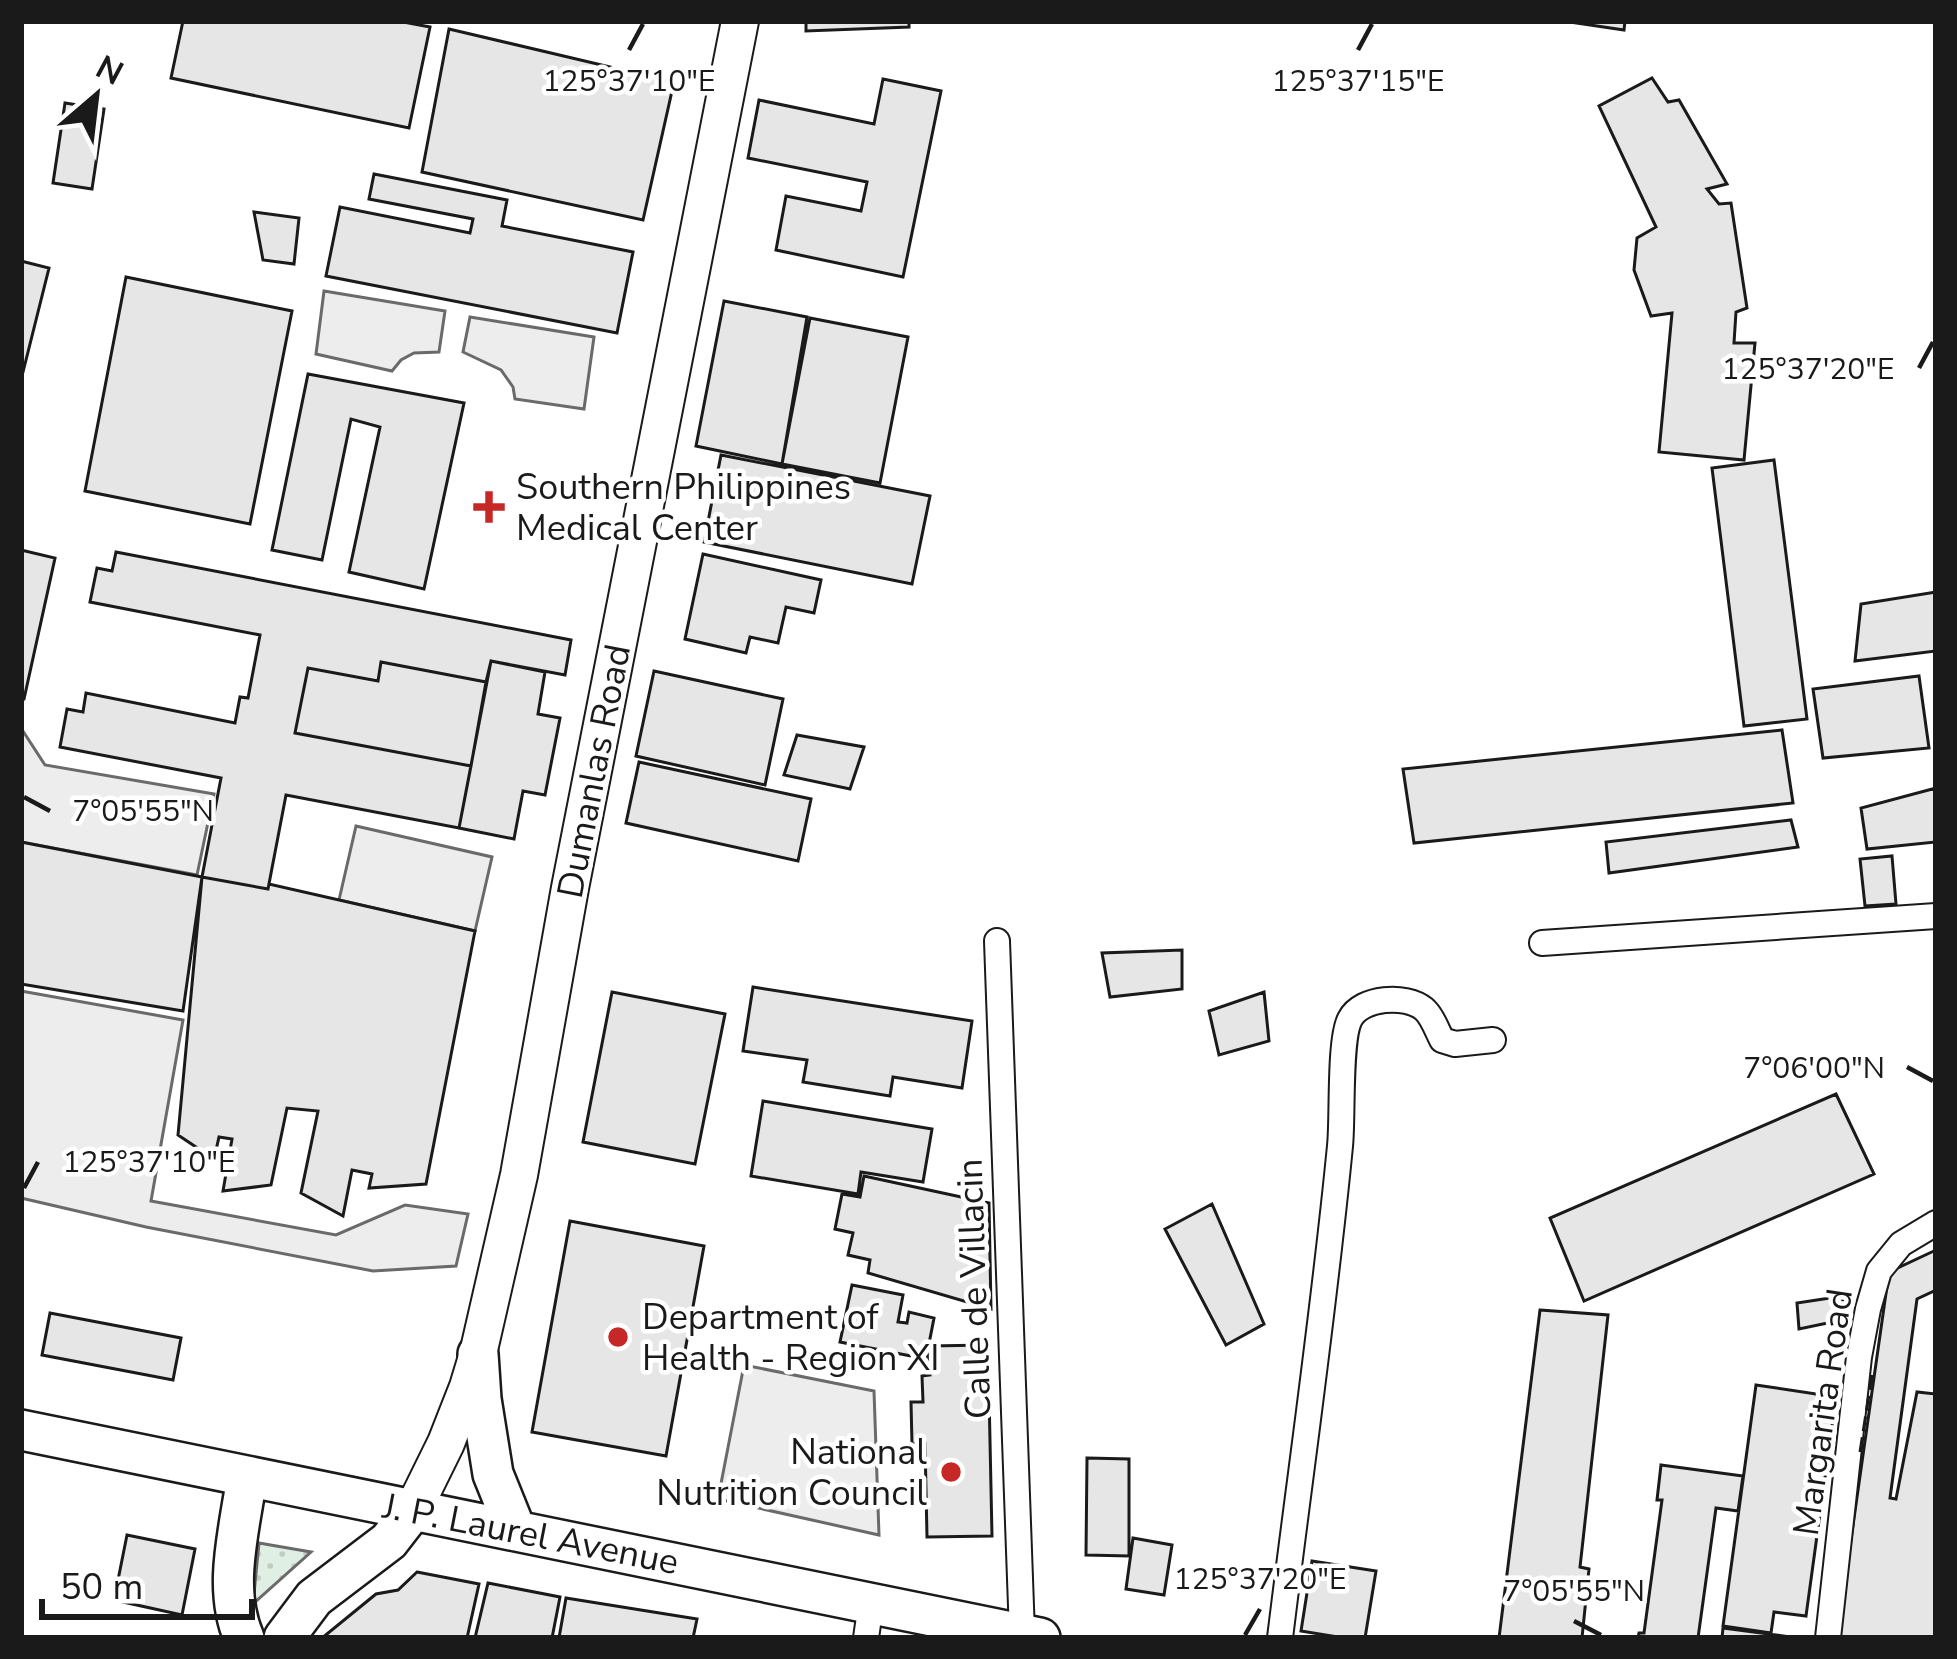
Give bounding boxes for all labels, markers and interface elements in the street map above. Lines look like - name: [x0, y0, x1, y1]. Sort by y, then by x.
- north arrow: [36, 36, 156, 156]
- text: N: [88, 45, 131, 96]
- text: 125°37'10"E: [543, 61, 715, 102]
- text: 125°37'15"E: [1272, 61, 1444, 102]
- text: 125°37'20"E: [1722, 349, 1894, 390]
- place label: Southern Philippines Medical Center: [516, 463, 851, 553]
- marker: Southern Philippines Medical Center: [473, 491, 505, 523]
- street label: Dumanlas Road: [546, 640, 643, 902]
- text: 7°05'55"N: [72, 791, 214, 832]
- text: 7°06'00"N: [1743, 1048, 1885, 1089]
- text: 125°37'10"E: [63, 1142, 235, 1183]
- street label: Calle de Villacin: [945, 1158, 1004, 1420]
- street label: Margarita Road: [1782, 1286, 1865, 1539]
- place label: Department of Health - Region XI: [642, 1293, 939, 1383]
- marker: Department of Health - Region XI: [605, 1324, 631, 1350]
- place label: National Nutrition Council: [656, 1428, 927, 1518]
- marker: National Nutrition Council: [938, 1459, 964, 1485]
- street label: J. P. Laurel Avenue: [378, 1482, 683, 1587]
- scale bar: [42, 1545, 252, 1619]
- text: 125°37'20"E: [1174, 1559, 1346, 1600]
- text: 50 m: [60, 1563, 143, 1612]
- text: 7°05'55"N: [1503, 1571, 1645, 1612]

